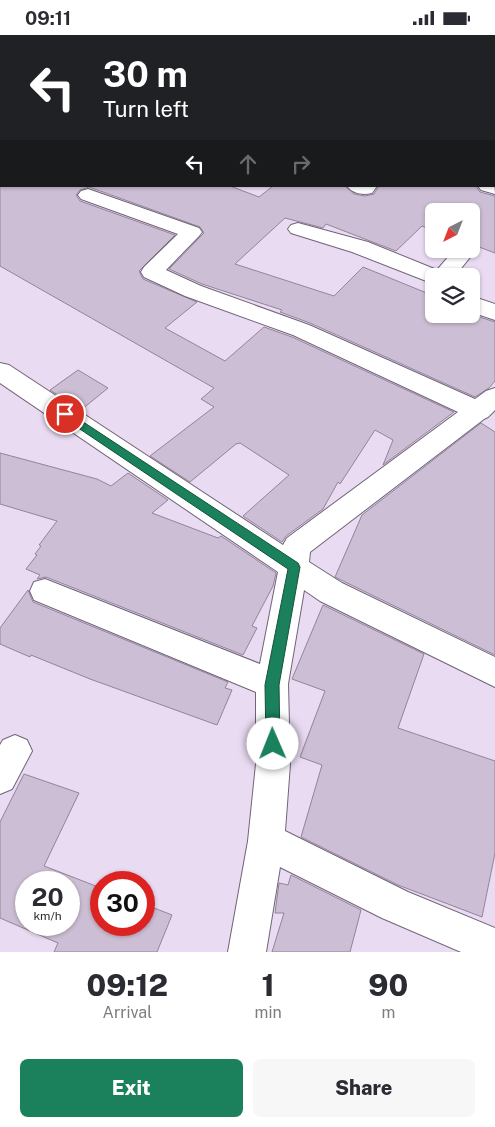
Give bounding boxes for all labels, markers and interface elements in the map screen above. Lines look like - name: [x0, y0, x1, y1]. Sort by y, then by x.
- text: 09:11: [25, 7, 71, 29]
- text: 30 m: [103, 54, 188, 95]
- icon: left: [20, 55, 85, 120]
- text: Turn left: [103, 96, 189, 122]
- icon: left: [181, 150, 209, 178]
- icon: ahead: [234, 150, 262, 178]
- icon: right: [287, 150, 315, 178]
- north arrow: [425, 203, 480, 257]
- map controls: [425, 203, 480, 323]
- button: layers: [425, 268, 480, 323]
- pin: [44, 393, 86, 435]
- icon: arrive: [51, 400, 79, 428]
- position arrow: [246, 717, 298, 769]
- speed limit sign: 30: [90, 871, 155, 936]
- text: 20: [32, 882, 64, 912]
- text: km/h: [33, 909, 62, 923]
- text: 09:12: [87, 967, 168, 1003]
- text: 1: [262, 967, 275, 1003]
- text: 90: [368, 967, 408, 1003]
- text: Arrival: [103, 1003, 152, 1022]
- text: min: [255, 1003, 282, 1022]
- text: m: [381, 1003, 395, 1022]
- button: Exit: [20, 1059, 243, 1117]
- button: Share: [253, 1059, 475, 1117]

